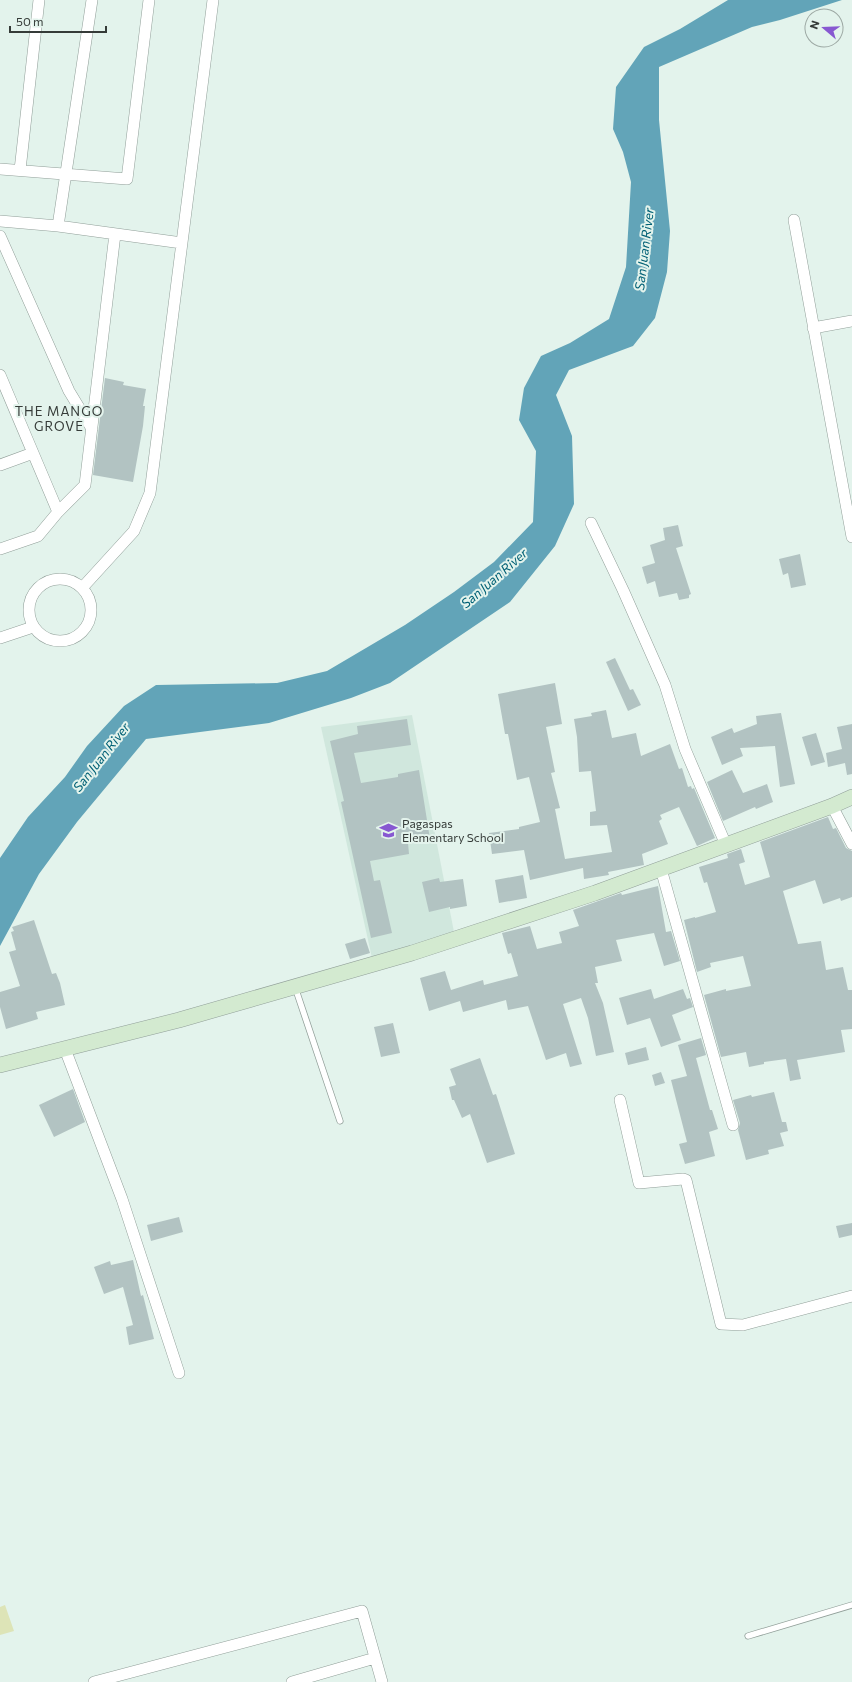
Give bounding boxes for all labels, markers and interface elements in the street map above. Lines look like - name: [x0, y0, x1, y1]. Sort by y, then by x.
- scale bar: [10, 8, 106, 34]
- north arrow: [804, 8, 844, 48]
- text: 50 m: [16, 14, 44, 28]
- text: N: [807, 19, 822, 31]
- water label: San Juan River: [631, 206, 657, 291]
- district label: THE MANGO GROVE: [15, 403, 103, 434]
- water label: San Juan River: [458, 544, 531, 611]
- water label: San Juan River: [69, 719, 133, 795]
- place label: Pagaspas Elementary School: [402, 816, 504, 844]
- school or university icon: Pagaspas Elementary School: [379, 820, 399, 840]

